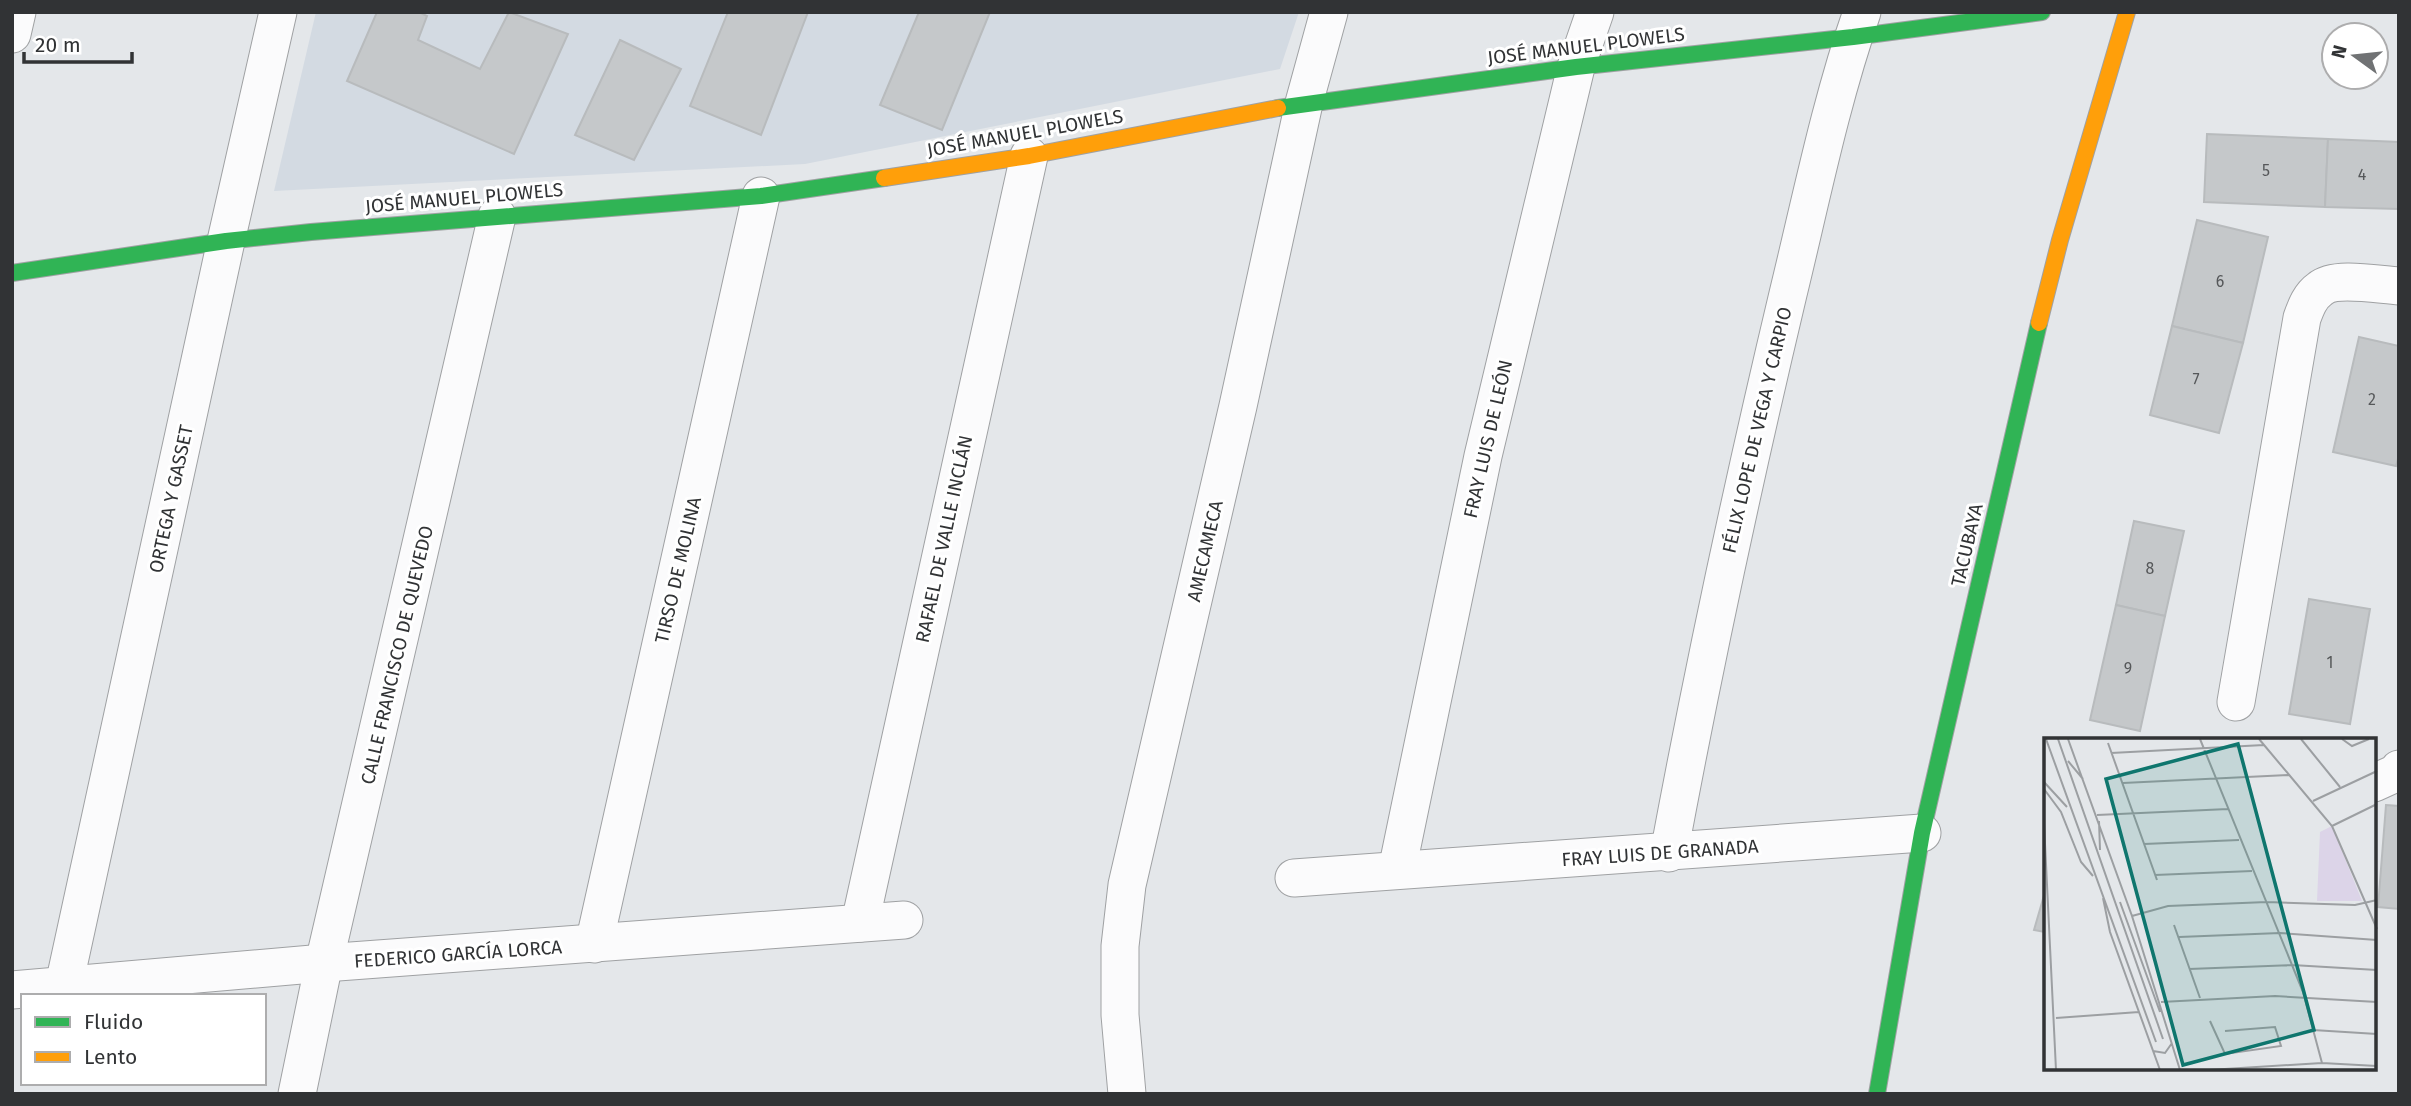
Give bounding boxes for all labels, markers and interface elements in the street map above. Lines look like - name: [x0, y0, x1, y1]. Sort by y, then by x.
- scale bar: [24, 21, 133, 65]
- north arrow: [2320, 21, 2390, 91]
- street label: JOSÉ MANUEL PLOWELS: [1486, 22, 1686, 70]
- text: 20 m: [35, 32, 81, 58]
- text: N: [2326, 43, 2352, 61]
- street label: JOSÉ MANUEL PLOWELS: [925, 104, 1125, 162]
- house number: 5: [2262, 161, 2270, 180]
- house number: 4: [2358, 165, 2367, 184]
- street label: JOSÉ MANUEL PLOWELS: [364, 178, 564, 218]
- house number: 6: [2216, 272, 2224, 291]
- street label: FÉLIX LOPE DE VEGA Y CARPIO: [1717, 305, 1797, 555]
- street label: FRAY LUIS DE LEÓN: [1459, 358, 1517, 520]
- house number: 7: [2192, 370, 2200, 389]
- house number: 2: [2368, 390, 2376, 409]
- street label: ORTEGA Y GASSET: [144, 423, 198, 575]
- street label: RAFAEL DE VALLE INCLÁN: [911, 433, 977, 645]
- street label: TIRSO DE MOLINA: [650, 495, 706, 645]
- street label: AMECAMECA: [1182, 498, 1228, 604]
- street label: TACUBAYA: [1946, 501, 1988, 589]
- street label: CALLE FRANCISCO DE QUEVEDO: [356, 523, 438, 787]
- house number: 8: [2146, 559, 2155, 578]
- house number: 1: [2327, 653, 2333, 672]
- house number: 9: [2124, 659, 2132, 678]
- inset map: [2044, 738, 2376, 1071]
- street label: FRAY LUIS DE GRANADA: [1561, 835, 1759, 871]
- street label: FEDERICO GARCÍA LORCA: [353, 935, 563, 973]
- legend: [21, 994, 266, 1085]
- text: Fluido: [84, 1009, 143, 1035]
- text: Lento: [84, 1044, 137, 1070]

